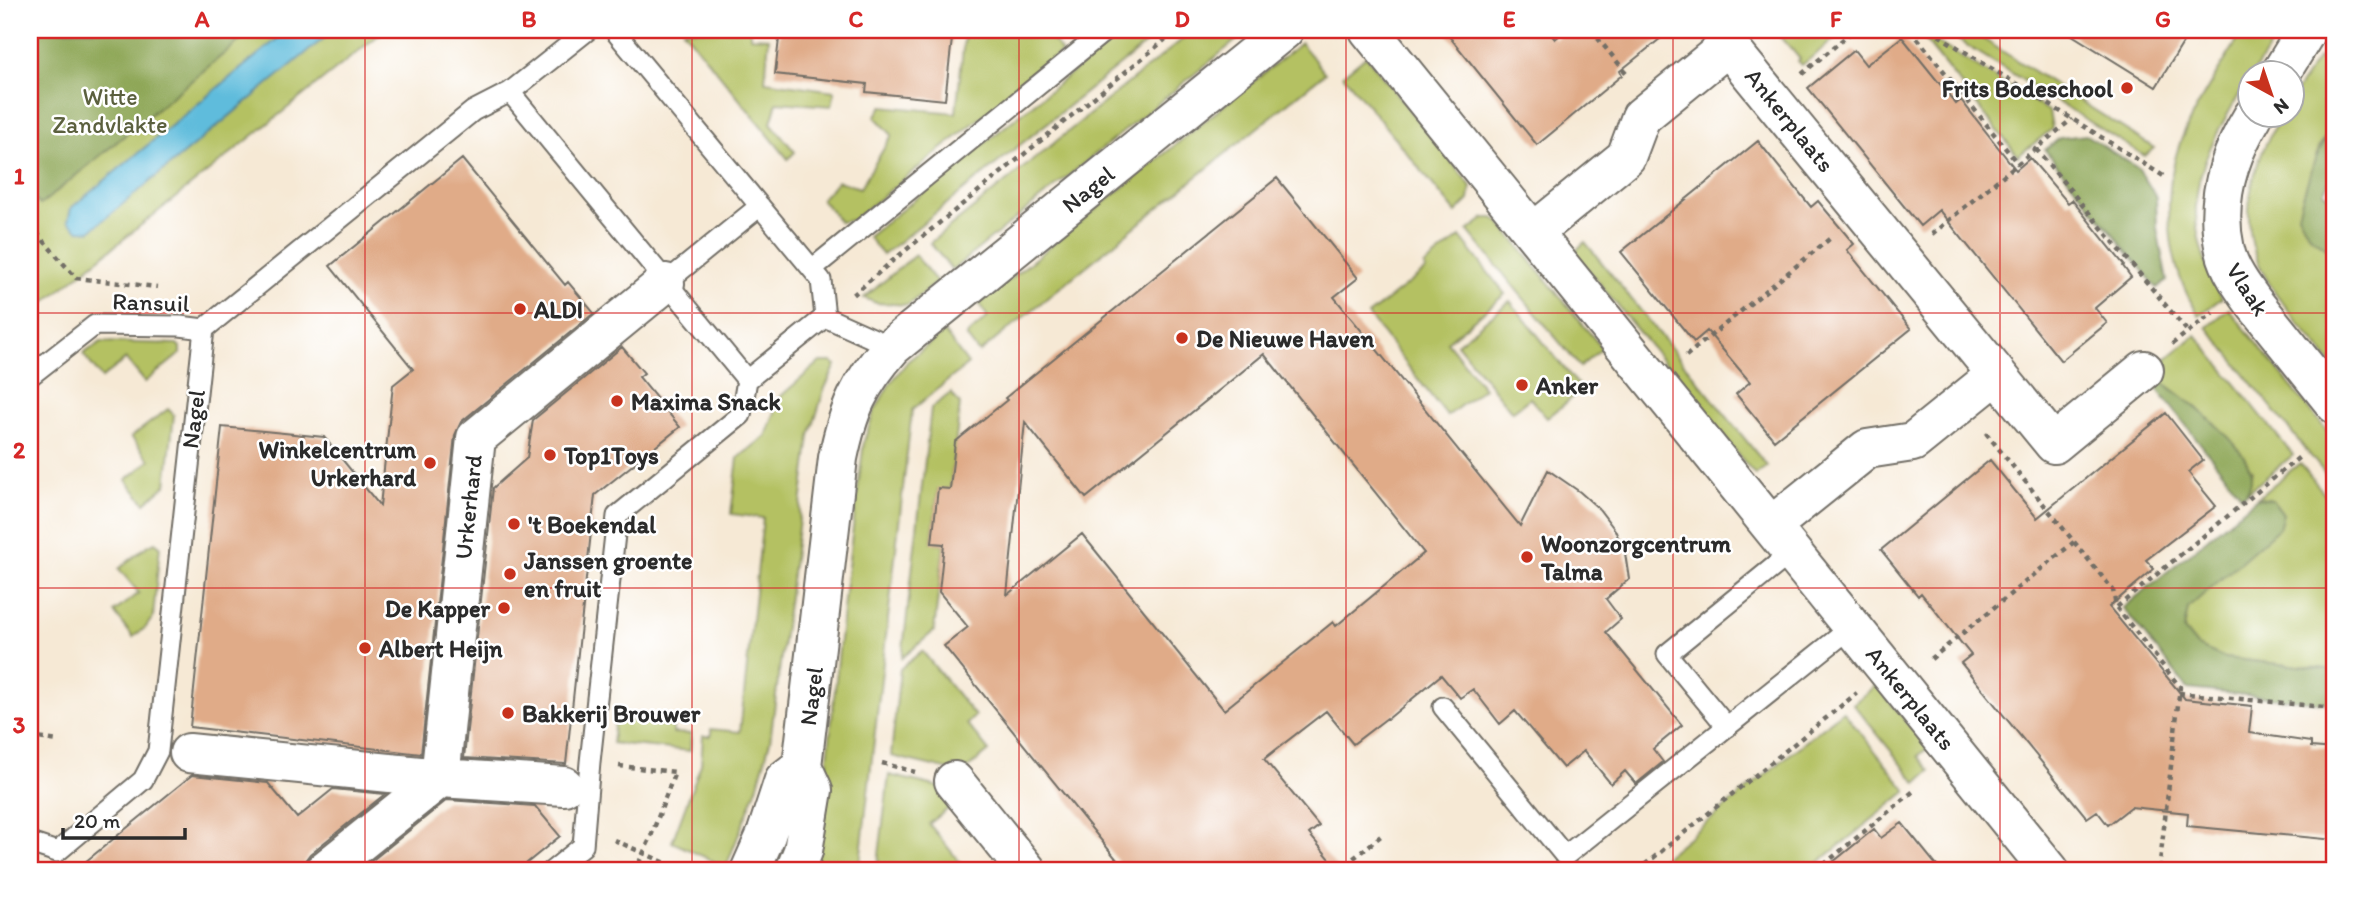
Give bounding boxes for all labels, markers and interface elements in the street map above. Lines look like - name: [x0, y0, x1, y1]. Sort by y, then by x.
- text: A: [194, 5, 210, 33]
- text: B: [522, 5, 537, 33]
- text: C: [849, 5, 864, 33]
- text: D: [1174, 5, 1190, 33]
- text: E: [1503, 5, 1516, 33]
- text: F: [1830, 5, 1843, 33]
- text: G: [2155, 5, 2171, 33]
- north arrow: [2236, 60, 2306, 130]
- street label: Ankerplaats: [1739, 62, 1841, 178]
- place label: Frits Bodeschool: [1942, 74, 2113, 103]
- marker: Frits Bodeschool: [2119, 80, 2135, 96]
- park label: Witte Zandvlakte: [52, 82, 168, 139]
- text: N: [2269, 94, 2294, 120]
- street label: Nagel: [1056, 159, 1120, 219]
- text: 1: [14, 162, 25, 190]
- street label: Vlaak: [2220, 257, 2276, 321]
- street label: Ransuil: [112, 286, 190, 318]
- place label: ALDI: [533, 295, 583, 324]
- marker: ALDI: [512, 301, 528, 317]
- place label: De Nieuwe Haven: [1196, 324, 1375, 353]
- marker: De Nieuwe Haven: [1174, 330, 1190, 346]
- place label: Anker: [1535, 371, 1599, 400]
- marker: Anker: [1514, 377, 1530, 393]
- place label: Maxima Snack: [631, 387, 781, 416]
- street label: Nagel: [175, 388, 211, 450]
- marker: Maxima Snack: [609, 393, 625, 409]
- place label: Winkelcentrum Urkerhard: [259, 435, 417, 492]
- text: 2: [13, 436, 26, 464]
- place label: Top1Toys: [563, 441, 659, 471]
- marker: Top1Toys: [542, 447, 558, 463]
- street label: Urkerhard: [448, 453, 488, 561]
- marker: Winkelcentrum Urkerhard: [422, 455, 438, 471]
- place label: 't Boekendal: [528, 510, 656, 539]
- marker: 't Boekendal: [506, 516, 522, 532]
- place label: Woonzorgcentrum Talma: [1540, 529, 1732, 586]
- place label: Janssen groente en fruit: [523, 546, 692, 603]
- marker: Woonzorgcentrum Talma: [1519, 549, 1535, 565]
- marker: Janssen groente en fruit: [502, 566, 518, 582]
- place label: De Kapper: [385, 594, 490, 624]
- marker: De Kapper: [496, 600, 512, 616]
- place label: Albert Heijn: [378, 634, 503, 664]
- marker: Albert Heijn: [357, 640, 373, 656]
- street label: Ankerplaats: [1860, 640, 1962, 756]
- street label: Nagel: [793, 665, 829, 727]
- place label: Bakkerij Brouwer: [522, 699, 701, 729]
- marker: Bakkerij Brouwer: [500, 705, 516, 721]
- text: 3: [13, 711, 26, 739]
- scale bar: [63, 796, 186, 840]
- text: 20 m: [74, 808, 121, 833]

